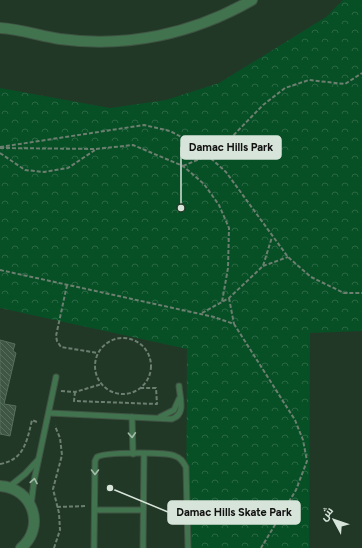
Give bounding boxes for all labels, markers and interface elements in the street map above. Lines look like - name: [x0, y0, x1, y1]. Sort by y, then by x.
- callout: Damac Hills Park: [181, 136, 281, 159]
- text: Damac Hills Park: [189, 141, 273, 154]
- one-way arrow: [128, 432, 137, 438]
- one-way arrow: [91, 469, 99, 475]
- one-way arrow: [29, 478, 38, 485]
- north arrow: [314, 500, 354, 540]
- callout: Damac Hills Skate Park: [168, 501, 300, 524]
- text: ش: [317, 504, 336, 523]
- text: Damac Hills Skate Park: [176, 506, 292, 519]

